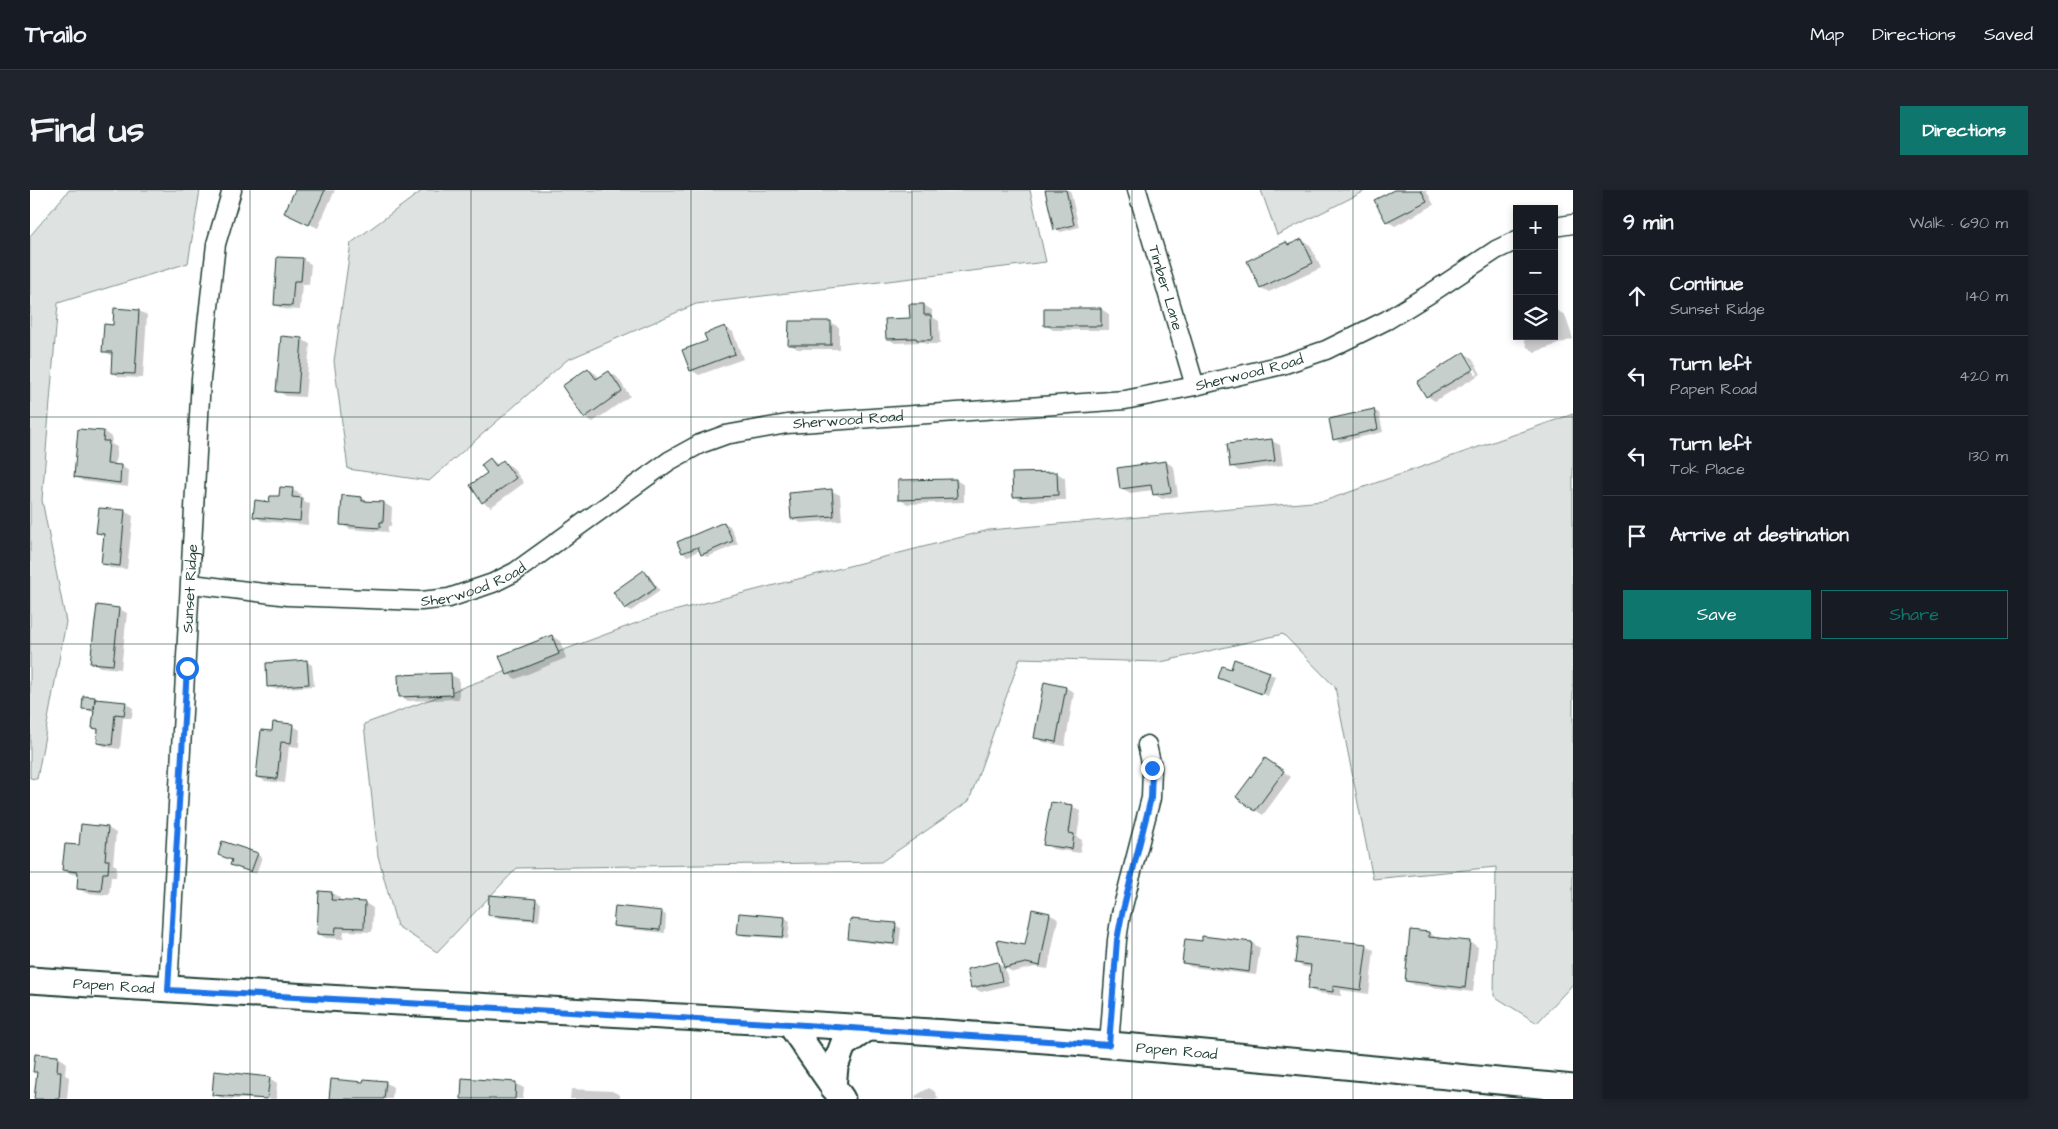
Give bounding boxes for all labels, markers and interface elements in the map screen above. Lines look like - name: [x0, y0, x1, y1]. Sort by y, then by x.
- text: Trailo: [25, 18, 86, 52]
- text: Map: [1810, 22, 1844, 47]
- text: Directions: [1872, 22, 1956, 47]
- text: Saved: [1984, 22, 2033, 47]
- text: Find us: [30, 106, 144, 155]
- button: Directions: [1900, 106, 2028, 155]
- map controls: [1513, 205, 1558, 340]
- button: +: [1513, 205, 1558, 250]
- text: 9 min: [1623, 208, 1673, 237]
- text: Walk · 690 m: [1909, 212, 2008, 234]
- street label: Timber Lane: [1143, 243, 1188, 333]
- button: −: [1513, 250, 1558, 295]
- text: Continue: [1670, 271, 1744, 298]
- icon: ahead: [1623, 282, 1651, 310]
- text: 140 m: [1966, 285, 2008, 307]
- button: layers: [1513, 295, 1558, 340]
- text: Sunset Ridge: [1670, 298, 1765, 320]
- street label: Sherwood Road: [1193, 348, 1306, 396]
- text: Turn left: [1670, 351, 1751, 378]
- icon: left: [1623, 362, 1651, 390]
- text: 420 m: [1959, 365, 2008, 387]
- text: Papen Road: [1670, 378, 1757, 400]
- street label: Sherwood Road: [792, 405, 904, 434]
- text: Turn left: [1670, 431, 1751, 458]
- icon: left: [1623, 442, 1651, 470]
- text: 130 m: [1969, 445, 2008, 467]
- text: Tok Place: [1670, 458, 1745, 480]
- icon: arrive: [1623, 522, 1651, 550]
- text: Arrive at destination: [1670, 522, 1849, 549]
- street label: Sunset Ridge: [177, 544, 203, 634]
- street label: Sherwood Road: [420, 557, 531, 611]
- button: Save: [1623, 590, 1811, 639]
- button: Share: [1821, 590, 2008, 639]
- route start: [176, 657, 199, 680]
- route end: [1141, 757, 1164, 780]
- street label: Papen Road: [72, 972, 156, 999]
- street label: Papen Road: [1135, 1037, 1219, 1065]

